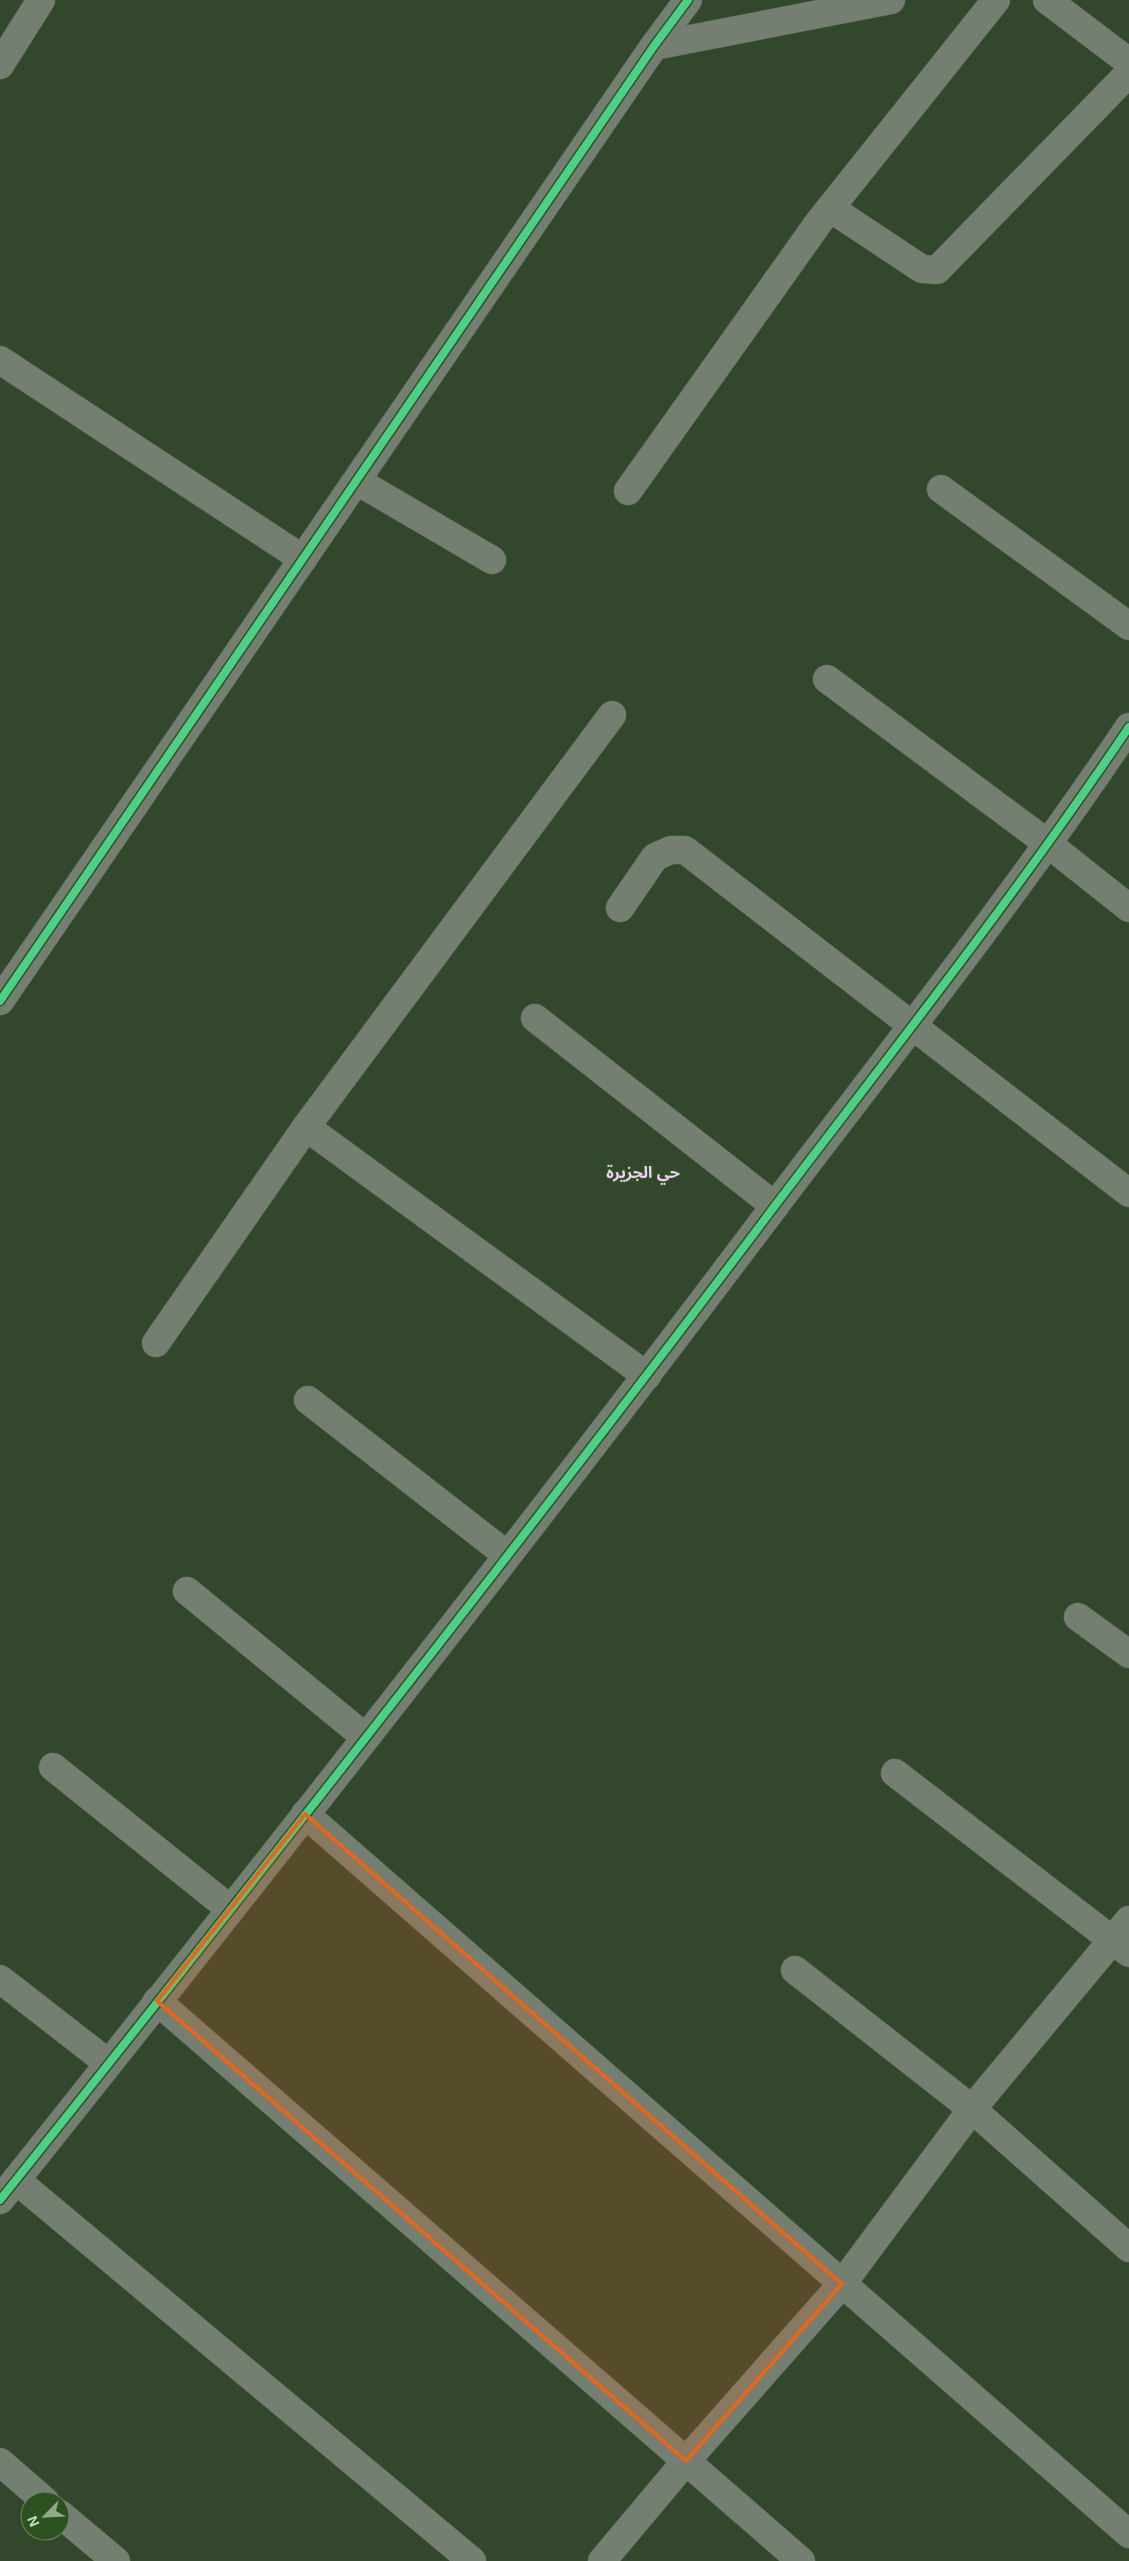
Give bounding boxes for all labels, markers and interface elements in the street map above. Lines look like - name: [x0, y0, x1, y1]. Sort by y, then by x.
- district label: حي الجزيرة: [606, 1164, 680, 1185]
- north arrow: [20, 2491, 70, 2541]
- text: N: [24, 2513, 42, 2529]

